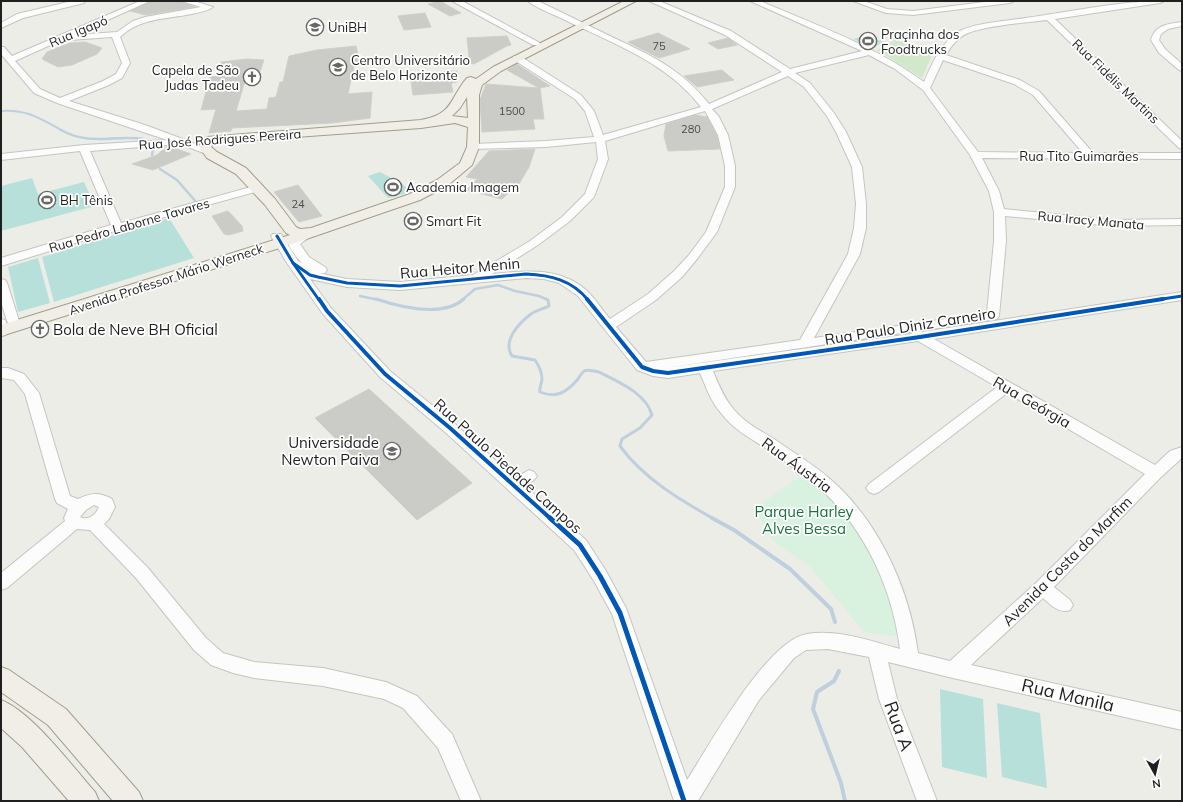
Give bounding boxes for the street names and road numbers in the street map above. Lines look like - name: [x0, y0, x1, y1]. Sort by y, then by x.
- street label: Rua Igapó: [46, 12, 110, 50]
- street label: Rua Fidélis Martins: [1069, 35, 1163, 127]
- street label: Rua José Rodrigues Pereira: [138, 125, 302, 153]
- street label: Rua Tito Guimarães: [1019, 148, 1139, 164]
- street label: Rua Pedro Laborne Tavares: [47, 194, 211, 256]
- street label: Rua Iracy Manata: [1037, 207, 1145, 233]
- street label: Avenida Professor Mário Werneck: [67, 240, 266, 318]
- street label: Rua Heitor Menin: [399, 253, 521, 283]
- street label: Rua Paulo Diniz Carneiro: [823, 303, 997, 349]
- street label: Rua Geórgia: [990, 372, 1074, 432]
- street label: Rua Paulo Piedade Campos: [430, 394, 586, 538]
- street label: Rua Áustria: [758, 433, 836, 497]
- street label: Avenida Costa do Marfim: [998, 492, 1136, 630]
- street label: Rua Manila: [1019, 673, 1117, 717]
- street label: Rua A: [879, 698, 919, 754]

